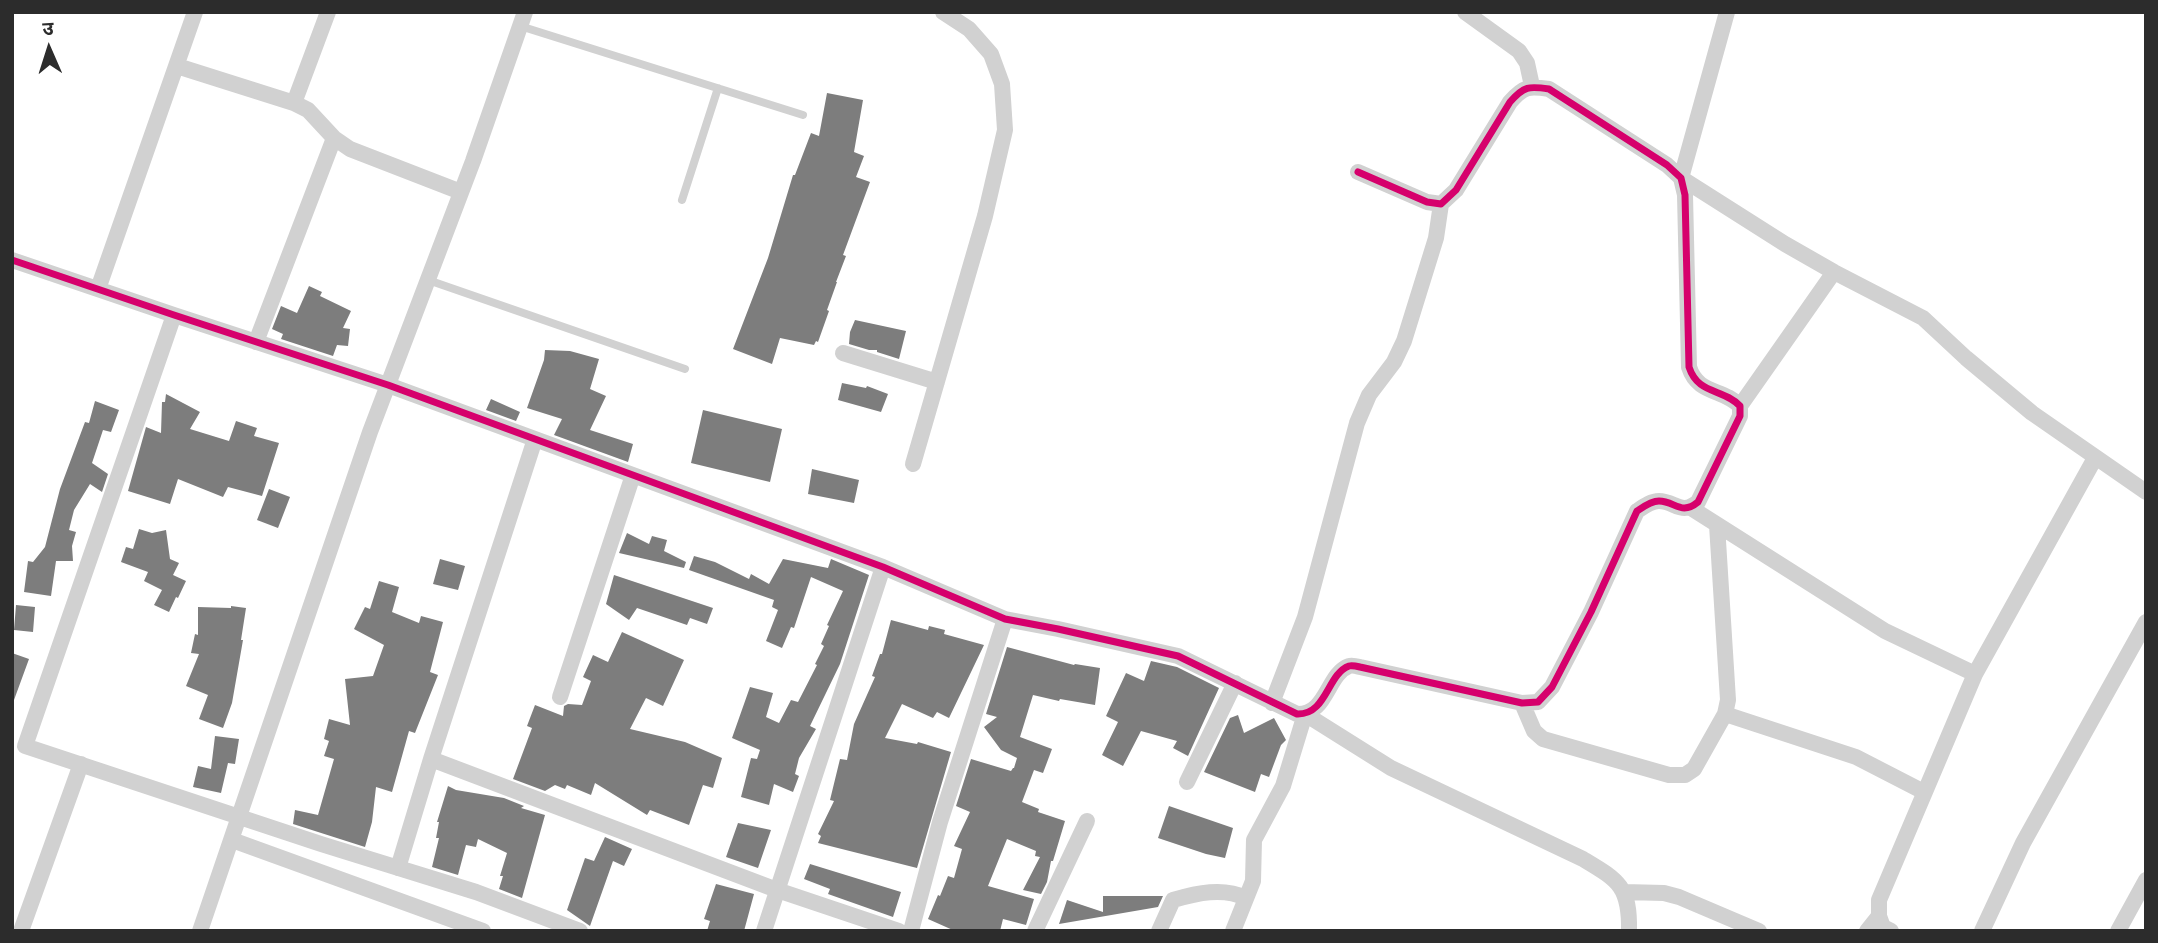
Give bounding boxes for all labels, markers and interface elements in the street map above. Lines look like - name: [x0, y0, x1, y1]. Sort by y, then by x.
- north arrow: [14, 14, 84, 84]
- text: उ: [42, 16, 54, 39]

